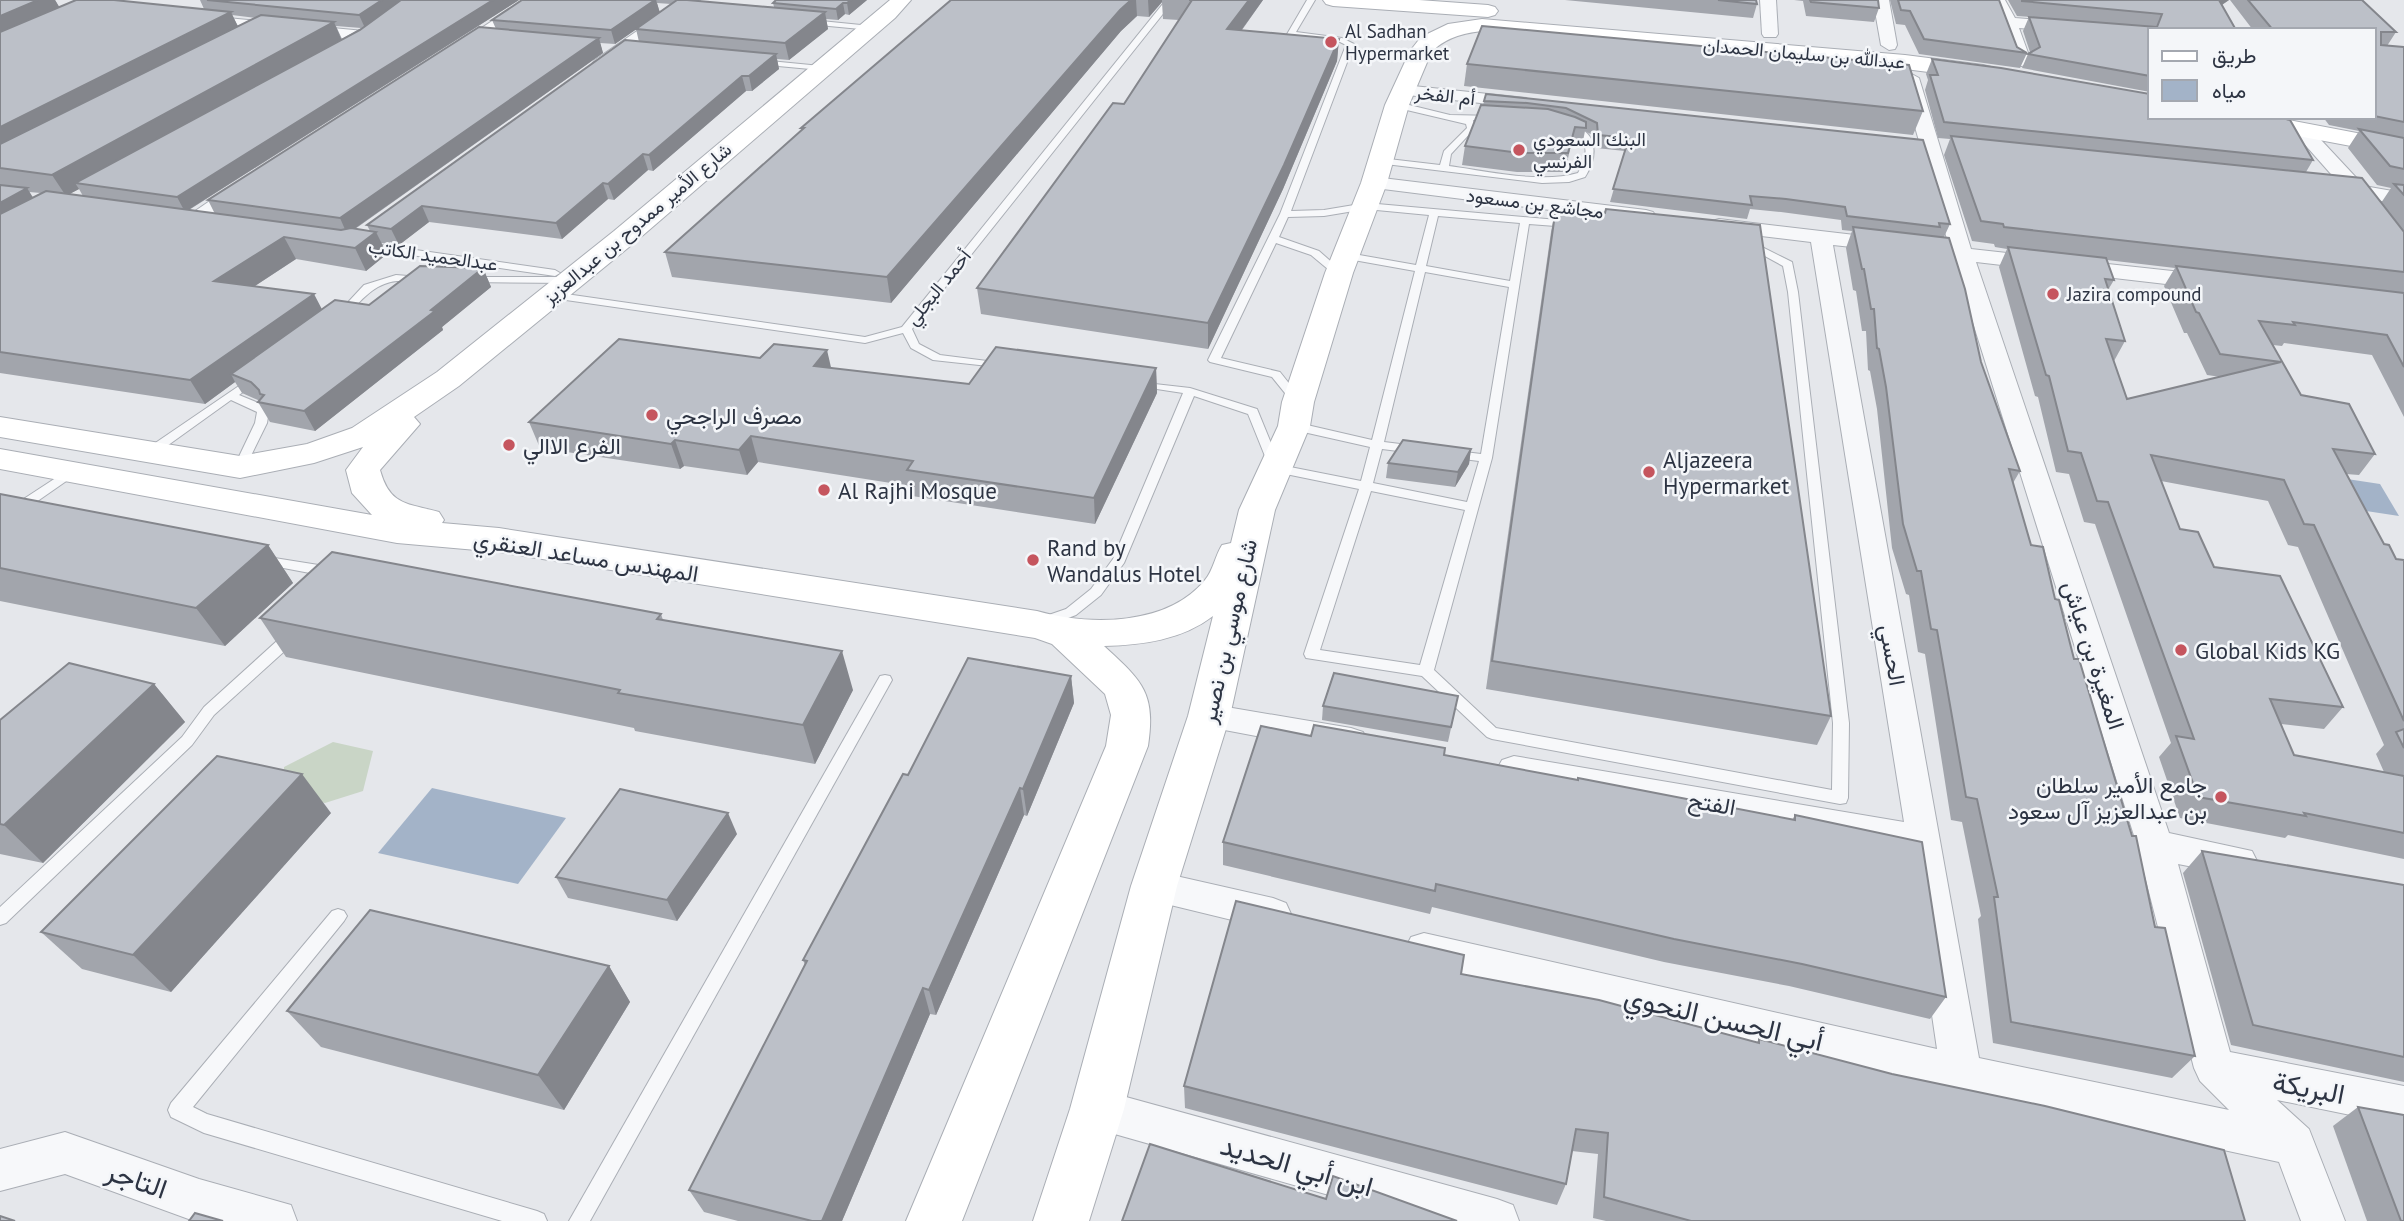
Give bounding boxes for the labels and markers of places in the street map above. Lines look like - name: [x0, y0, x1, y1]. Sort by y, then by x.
- place label: Al Sadhan Hypermarket: [1345, 19, 1450, 65]
- marker: Al Sadhan Hypermarket: [1323, 34, 1339, 50]
- place label: البنك السعودي الفرنسي: [1533, 127, 1646, 177]
- marker: البنك السعودي الفرنسي: [1511, 142, 1527, 158]
- place label: Jazira compound: [2066, 282, 2202, 306]
- marker: Jazira compound: [2045, 286, 2061, 302]
- place label: مصرف الراجحي: [666, 401, 802, 435]
- marker: مصرف الراجحي: [644, 407, 660, 423]
- place label: الفرع الاالي: [523, 431, 621, 465]
- marker: الفرع الاالي: [501, 437, 517, 453]
- place label: Aljazeera Hypermarket: [1663, 445, 1789, 500]
- marker: Aljazeera Hypermarket: [1641, 464, 1657, 480]
- place label: Al Rajhi Mosque: [838, 476, 997, 505]
- marker: Al Rajhi Mosque: [816, 482, 832, 498]
- place label: Rand by Wandalus Hotel: [1047, 533, 1202, 588]
- marker: Rand by Wandalus Hotel: [1025, 552, 1041, 568]
- place label: Global Kids KG: [2195, 636, 2340, 665]
- marker: Global Kids KG: [2173, 642, 2189, 658]
- place label: جامع الأمير سلطان بن عبدالعزيز آل سعود: [2008, 770, 2207, 826]
- marker: جامع الأمير سلطان بن عبدالعزيز آل سعود: [2213, 789, 2229, 805]

